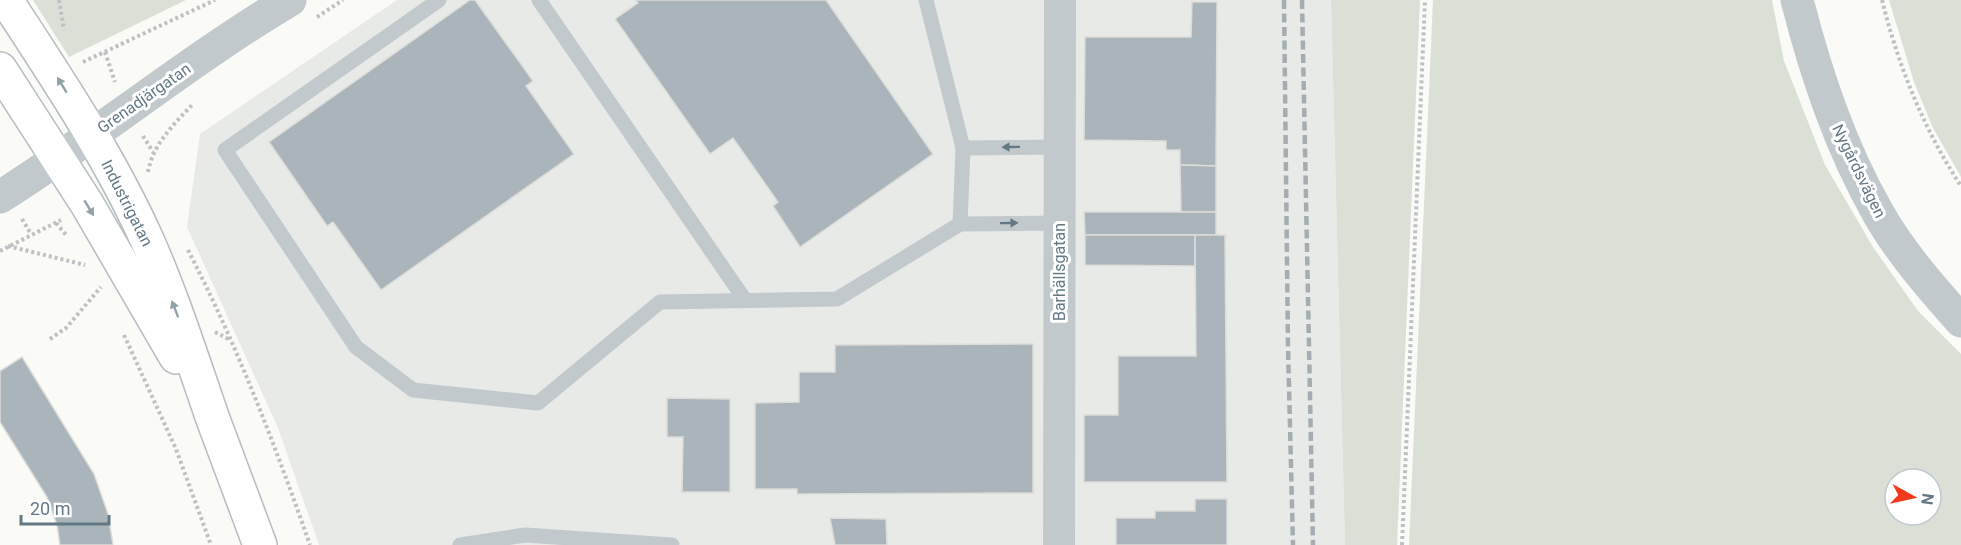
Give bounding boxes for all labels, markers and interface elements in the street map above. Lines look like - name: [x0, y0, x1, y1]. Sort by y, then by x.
- street label: Grenadjärgatan: [94, 59, 194, 137]
- one-way arrow: [56, 77, 67, 93]
- street label: Nygårdsvägen: [1828, 121, 1890, 221]
- one-way arrow: [1002, 142, 1021, 152]
- street label: Industrigatan: [97, 157, 157, 249]
- one-way arrow: [84, 200, 95, 216]
- one-way arrow: [1000, 219, 1019, 228]
- street label: Barhällsgatan: [1050, 223, 1069, 321]
- one-way arrow: [169, 299, 179, 317]
- north arrow: [1883, 467, 1943, 527]
- scale bar: [21, 488, 110, 526]
- text: N: [1917, 492, 1938, 506]
- text: 20 m: [30, 498, 70, 519]

